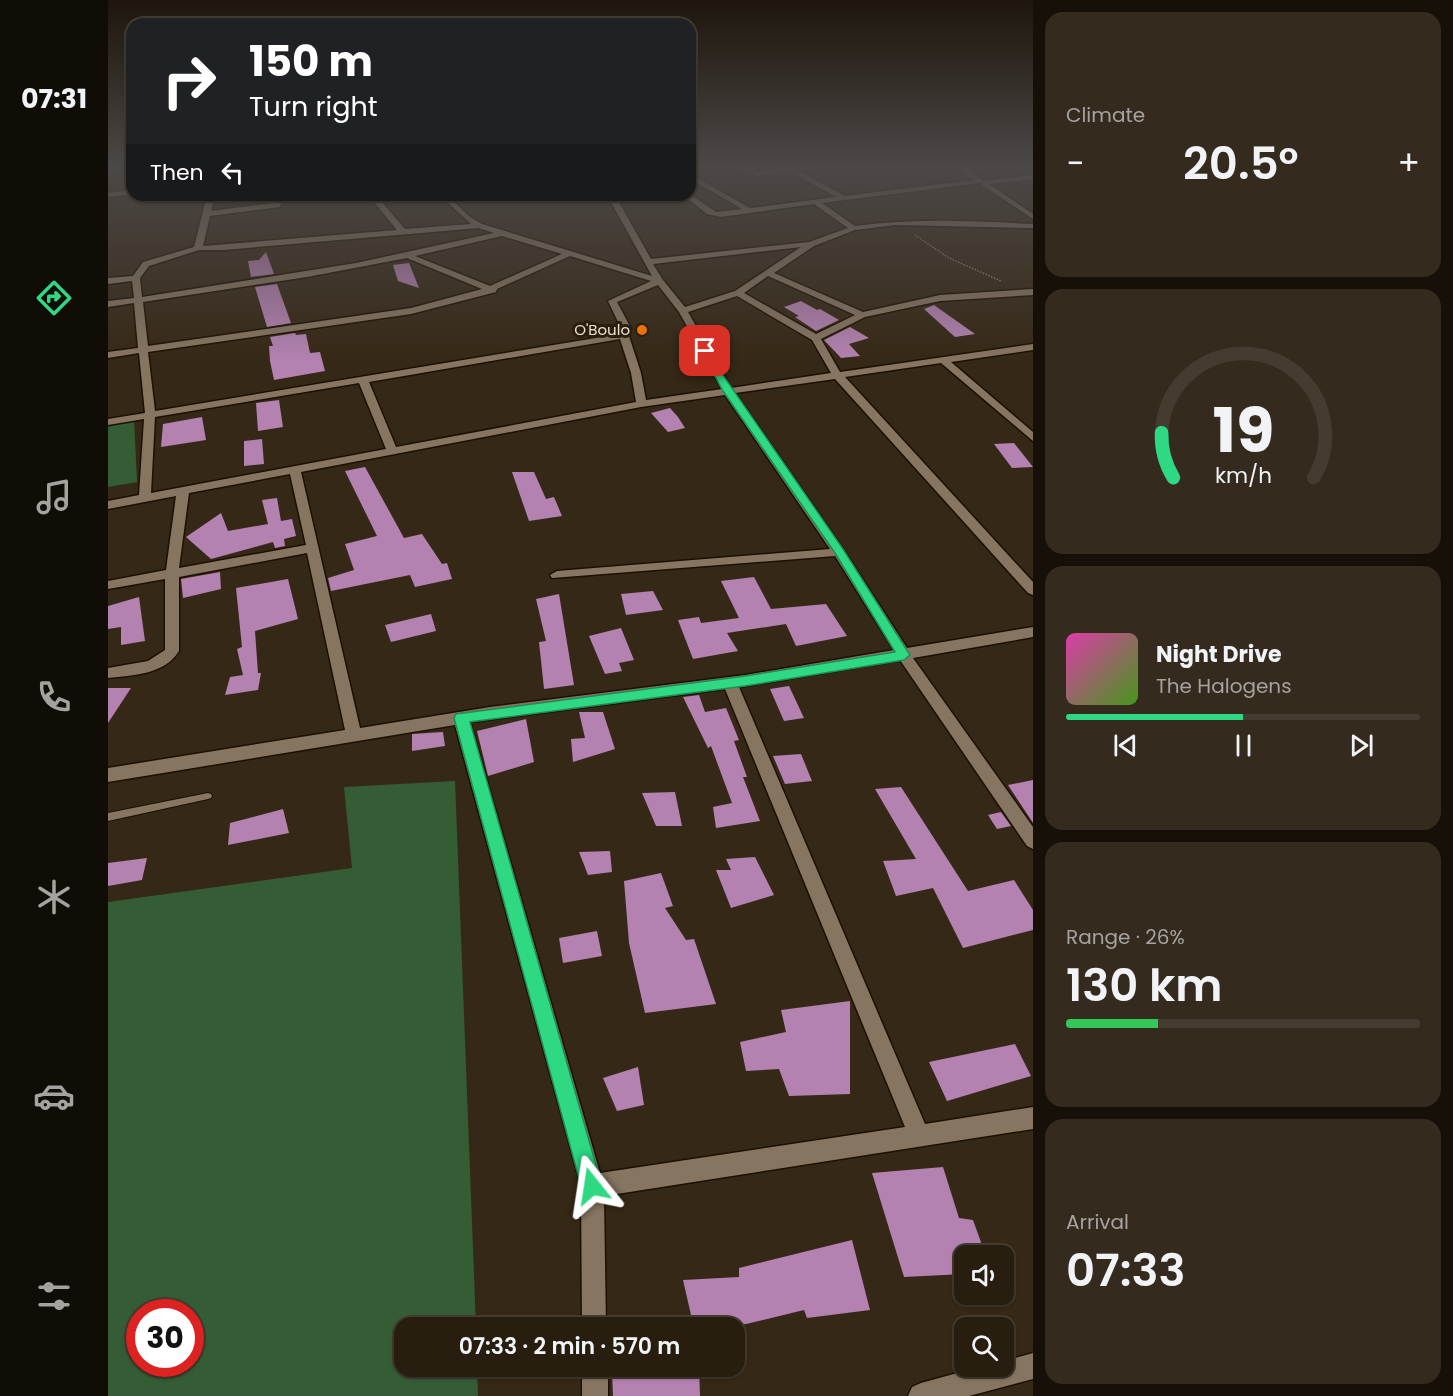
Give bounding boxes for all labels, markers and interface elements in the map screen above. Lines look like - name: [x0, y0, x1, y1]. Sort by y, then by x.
- text: 150 m: [249, 32, 373, 91]
- icon: right: [150, 42, 228, 120]
- text: 07:31: [21, 80, 87, 117]
- text: Turn right: [249, 88, 378, 125]
- text: Climate: [1066, 101, 1145, 129]
- text: 20.5°: [1183, 132, 1299, 195]
- text: −: [1066, 140, 1084, 187]
- text: +: [1397, 140, 1420, 187]
- icon: left: [216, 156, 249, 189]
- text: Then: [150, 157, 204, 188]
- icon: directions: [33, 277, 75, 319]
- place label: O'Boulo: [574, 319, 630, 340]
- marker: O'Boulo: [635, 323, 649, 337]
- pin: [679, 325, 730, 376]
- icon: arrive: [688, 334, 721, 367]
- text: 19: [1212, 386, 1274, 474]
- text: km/h: [1214, 461, 1272, 492]
- icon: music: [33, 476, 75, 518]
- text: Night Drive: [1156, 639, 1282, 670]
- text: The Halogens: [1156, 672, 1292, 700]
- icon: phone: [33, 676, 75, 718]
- icon: previous: [1109, 729, 1142, 762]
- icon: pause: [1227, 729, 1260, 762]
- icon: next: [1345, 729, 1378, 762]
- icon: climate: [33, 876, 75, 918]
- text: Range · 26%: [1066, 923, 1185, 951]
- text: 130 km: [1066, 954, 1222, 1017]
- icon: car: [33, 1075, 75, 1117]
- position arrow: [560, 1154, 624, 1218]
- text: Arrival: [1066, 1208, 1129, 1236]
- text: 07:33: [1066, 1239, 1185, 1302]
- map controls: [954, 1245, 1014, 1377]
- button: sound: [954, 1245, 1014, 1305]
- icon: filters: [33, 1275, 75, 1317]
- speed limit sign: 30: [126, 1299, 204, 1377]
- button: search: [954, 1317, 1014, 1377]
- text: 07:33 · 2 min · 570 m: [459, 1331, 680, 1362]

